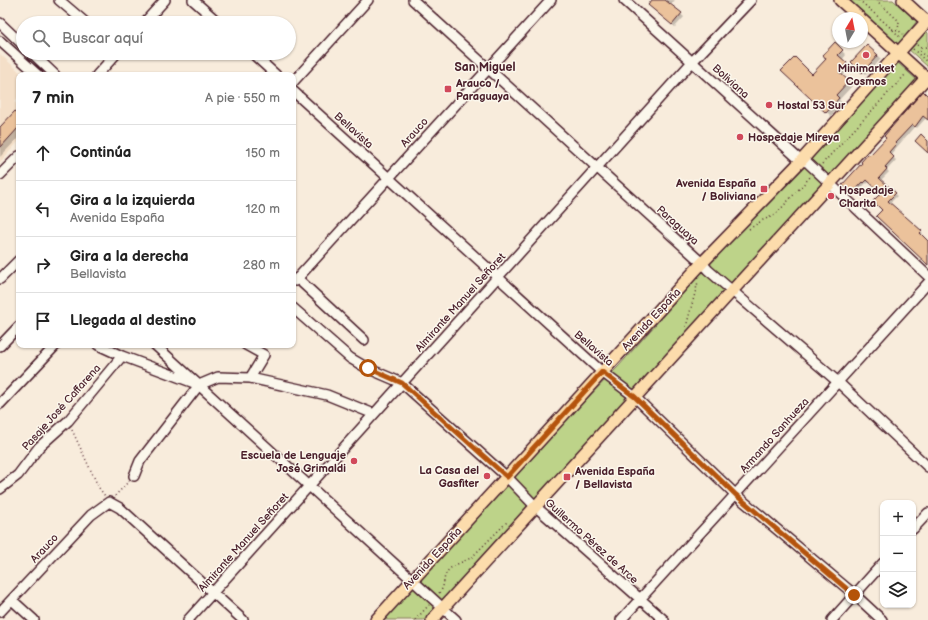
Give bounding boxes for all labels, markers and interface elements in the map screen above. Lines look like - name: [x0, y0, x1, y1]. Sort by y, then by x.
- north arrow: [832, 12, 868, 48]
- search box: [16, 16, 296, 60]
- icon: search: [30, 27, 52, 49]
- text: Buscar aquí: [62, 29, 143, 48]
- marker: Minimarket Cosmos: [861, 50, 871, 60]
- district label: San Miguel: [455, 60, 515, 75]
- street label: Boliviana: [710, 62, 752, 101]
- place label: Minimarket Cosmos: [838, 62, 895, 88]
- place label: Arauco / Paraguaya: [455, 77, 509, 103]
- marker: Arauco / Paraguaya: [443, 84, 453, 94]
- text: 7 min: [32, 88, 74, 108]
- text: A pie · 550 m: [205, 90, 280, 106]
- place label: Hostal 53 Sur: [777, 99, 846, 112]
- marker: Hostal 53 Sur: [764, 100, 774, 110]
- street label: Bellavista: [332, 110, 376, 151]
- street label: Arauco: [398, 115, 431, 150]
- place label: Hospedaje Mireya: [748, 131, 839, 144]
- marker: Hospedaje Mireya: [735, 132, 745, 142]
- icon: ahead: [32, 142, 54, 164]
- text: Continúa: [70, 143, 131, 162]
- text: 150 m: [246, 145, 280, 161]
- place label: Avenida España / Boliviana: [675, 177, 756, 203]
- marker: Avenida España / Boliviana: [759, 184, 769, 194]
- place label: Hospedaje Charita: [839, 184, 893, 210]
- text: Gira a la izquierda: [70, 191, 195, 210]
- marker: Hospedaje Charita: [826, 191, 836, 201]
- icon: left: [32, 198, 54, 220]
- text: 120 m: [245, 201, 280, 217]
- street label: Paraguaya: [654, 203, 701, 248]
- text: Avenida España: [70, 210, 165, 226]
- text: Gira a la derecha: [70, 247, 189, 266]
- street label: Almirante Manuel Señoret: [413, 250, 509, 354]
- icon: right: [32, 254, 54, 276]
- text: 280 m: [243, 257, 280, 273]
- text: Bellavista: [70, 266, 126, 282]
- street label: Avenida España: [619, 286, 683, 353]
- icon: arrive: [32, 310, 54, 332]
- text: Llegada al destino: [70, 311, 196, 330]
- street label: Bellavista: [571, 328, 616, 369]
- route start: [359, 359, 377, 377]
- street label: Pasaje José Caffarena: [19, 362, 103, 453]
- street label: Armando Sanhueza: [737, 395, 812, 476]
- place label: Escuela de Lenguaje José Grimaldi: [241, 449, 346, 475]
- marker: Escuela de Lenguaje José Grimaldi: [349, 456, 359, 466]
- place label: La Casa del Gasfiter: [419, 464, 480, 490]
- place label: Avenida España / Bellavista: [574, 465, 655, 491]
- marker: La Casa del Gasfiter: [482, 471, 492, 481]
- marker: Avenida España / Bellavista: [562, 472, 572, 482]
- street label: Almirante Manuel Señoret: [196, 490, 292, 594]
- street label: Guillermo Pérez de Arce: [542, 496, 641, 587]
- map controls: [880, 500, 916, 608]
- button: +: [880, 500, 916, 536]
- street label: Avenida España: [400, 525, 464, 592]
- street label: Arauco: [28, 531, 61, 566]
- button: −: [880, 536, 916, 572]
- button: layers: [880, 572, 916, 608]
- route end: [845, 586, 863, 604]

